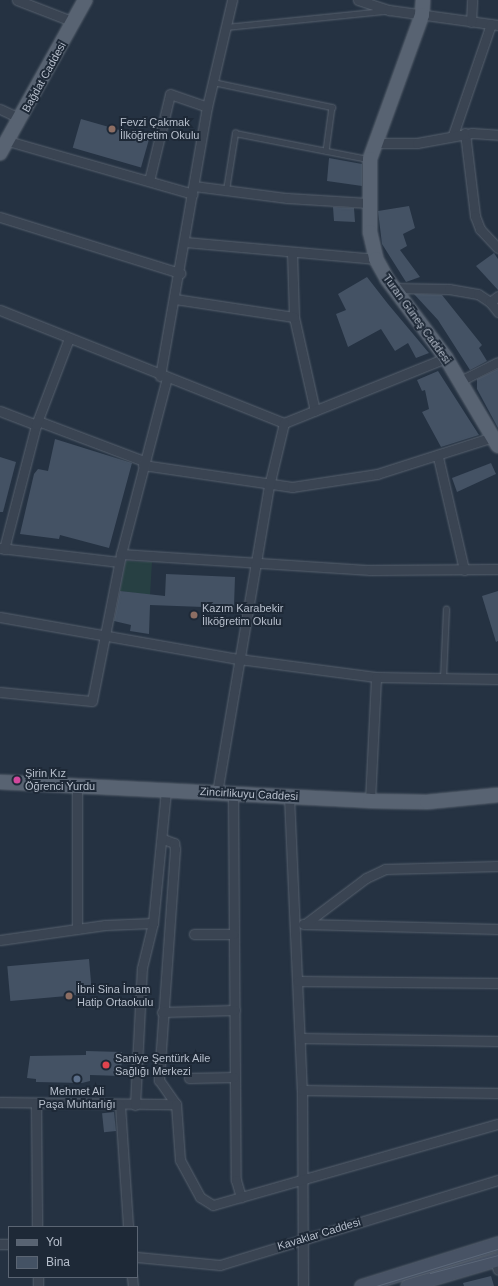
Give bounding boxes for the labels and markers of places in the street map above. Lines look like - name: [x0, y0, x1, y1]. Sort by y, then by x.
- place label: Fevzi Çakmak İlköğretim Okulu: [120, 116, 199, 142]
- marker: Fevzi Çakmak İlköğretim Okulu: [107, 124, 117, 134]
- place label: Kazım Karabekir İlköğretim Okulu: [202, 602, 283, 628]
- marker: Kazım Karabekir İlköğretim Okulu: [189, 610, 199, 620]
- place label: Şirin Kız Öğrenci Yurdu: [25, 767, 95, 793]
- marker: Şirin Kız Öğrenci Yurdu: [12, 775, 22, 785]
- place label: İbni Sina İmam Hatip Ortaokulu: [77, 983, 153, 1009]
- marker: İbni Sina İmam Hatip Ortaokulu: [64, 991, 74, 1001]
- place label: Saniye Şentürk Aile Sağlığı Merkezi: [115, 1052, 211, 1078]
- marker: Saniye Şentürk Aile Sağlığı Merkezi: [100, 1059, 112, 1071]
- marker: Mehmet Ali Paşa Muhtarlığı: [72, 1074, 82, 1084]
- place label: Mehmet Ali Paşa Muhtarlığı: [38, 1085, 116, 1111]

